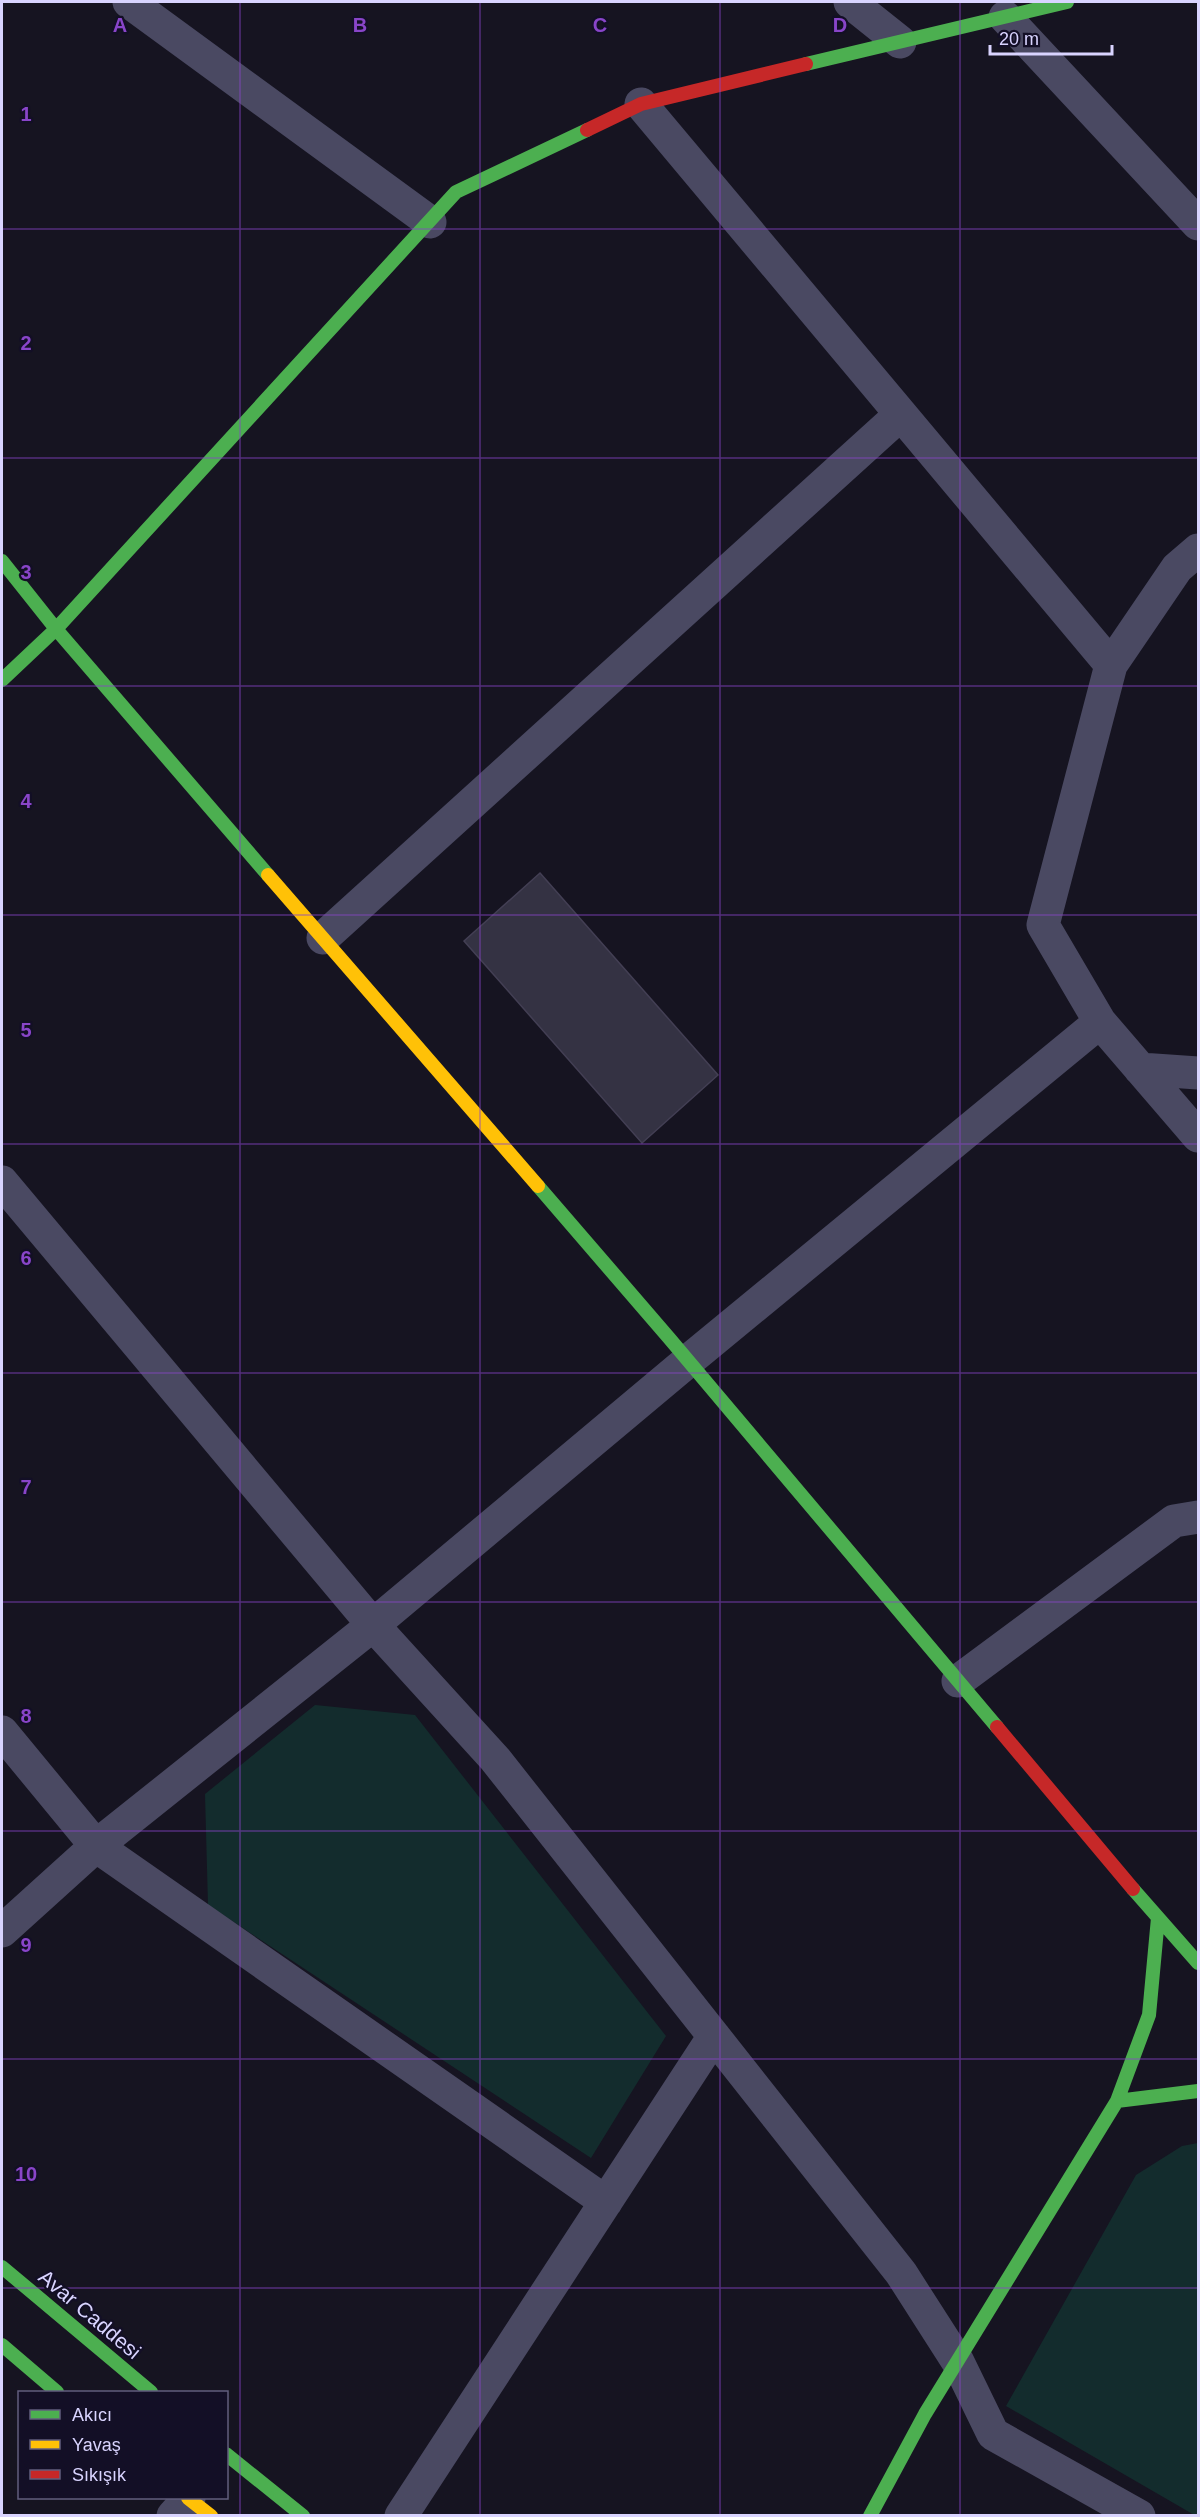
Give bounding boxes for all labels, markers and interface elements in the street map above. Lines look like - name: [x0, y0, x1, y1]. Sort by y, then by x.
- text: A: [113, 14, 127, 36]
- text: B: [353, 14, 367, 36]
- text: C: [593, 14, 607, 36]
- text: D: [833, 14, 847, 36]
- scale bar: [990, 18, 1112, 56]
- text: 20 m: [999, 29, 1039, 49]
- text: 1: [20, 103, 32, 125]
- text: 2: [20, 332, 32, 354]
- text: 3: [20, 561, 32, 583]
- text: 4: [20, 790, 32, 812]
- text: 5: [20, 1019, 32, 1041]
- text: 6: [20, 1247, 32, 1269]
- text: 7: [20, 1476, 32, 1498]
- text: 8: [20, 1705, 32, 1727]
- text: 9: [20, 1934, 32, 1956]
- text: 10: [15, 2163, 37, 2185]
- street label: Avar Caddesi: [34, 2265, 146, 2363]
- legend: [18, 2391, 228, 2499]
- text: Akıcı: [72, 2405, 112, 2425]
- text: Yavaş: [72, 2435, 121, 2455]
- text: Sıkışık: [72, 2465, 127, 2485]

